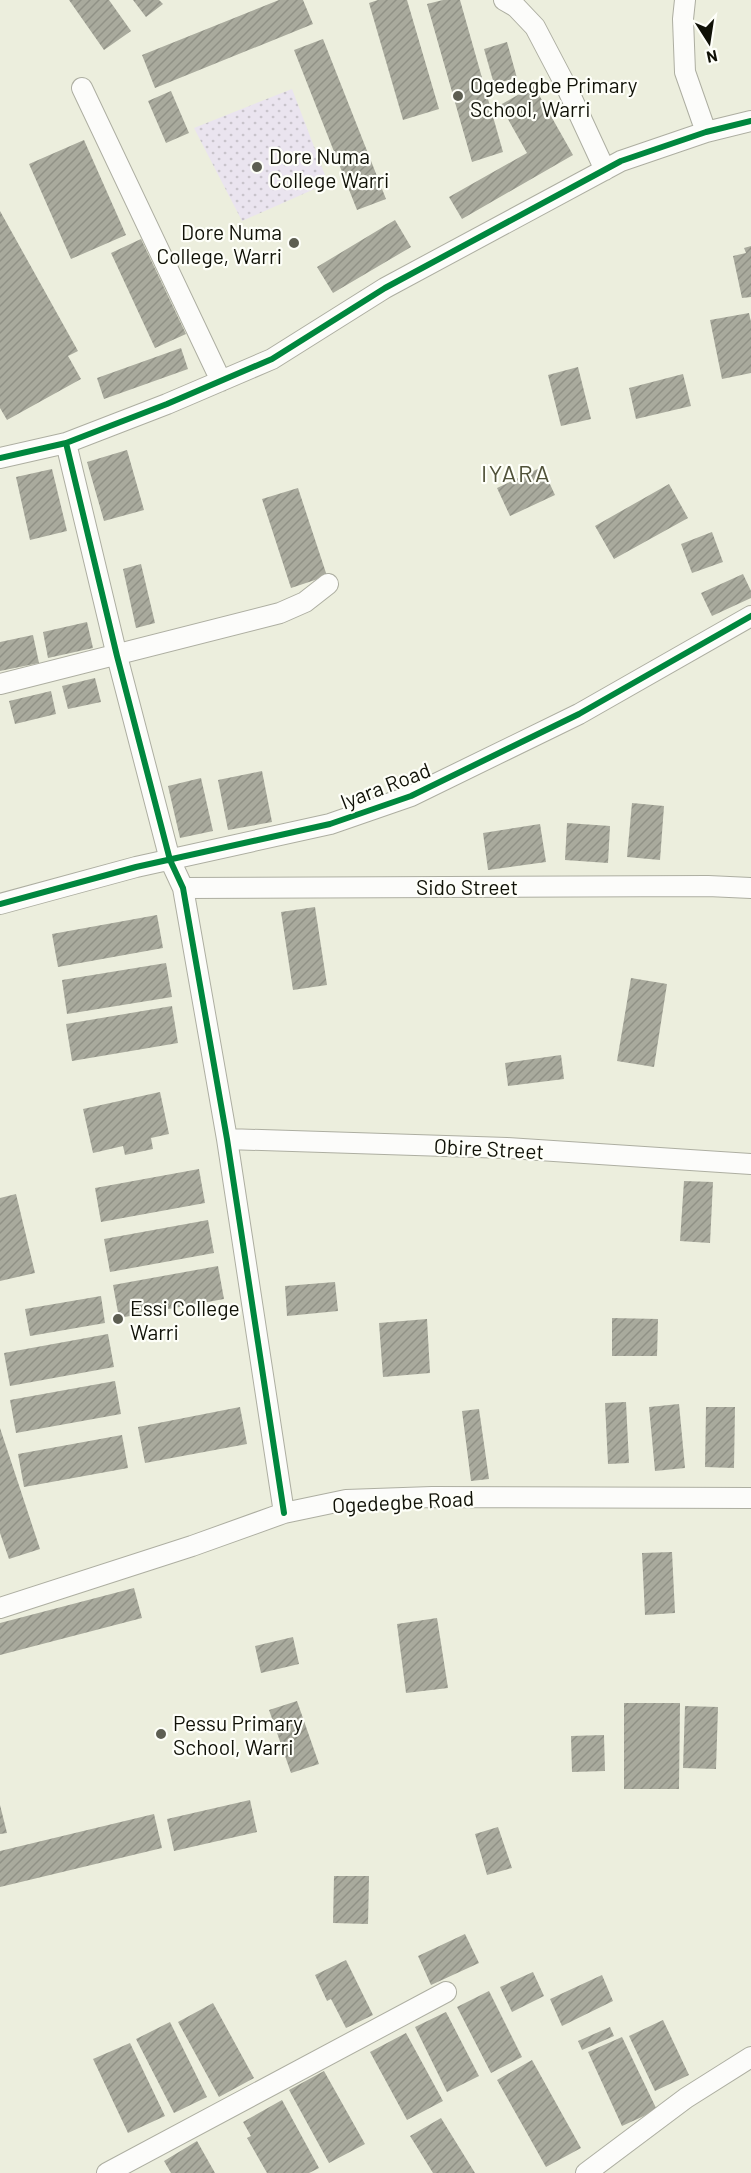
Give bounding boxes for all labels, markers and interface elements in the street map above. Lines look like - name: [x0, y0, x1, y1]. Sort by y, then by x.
- north arrow: [679, 12, 739, 72]
- text: N: [705, 47, 719, 68]
- place label: Ogedegbe Primary School, Warri: [470, 72, 638, 121]
- marker: Ogedegbe Primary School, Warri: [451, 89, 465, 103]
- place label: Dore Numa College Warri: [269, 143, 389, 192]
- marker: Dore Numa College Warri: [250, 160, 264, 174]
- place label: Dore Numa College, Warri: [156, 219, 282, 268]
- marker: Dore Numa College, Warri: [287, 236, 301, 250]
- district label: IYARA: [481, 458, 551, 487]
- street label: Iyara Road: [336, 756, 434, 814]
- street label: Sido Street: [416, 874, 518, 899]
- street label: Obire Street: [433, 1133, 545, 1163]
- place label: Essi College Warri: [130, 1295, 240, 1344]
- marker: Essi College Warri: [111, 1312, 125, 1326]
- street label: Ogedegbe Road: [331, 1485, 475, 1517]
- place label: Pessu Primary School, Warri: [173, 1710, 303, 1759]
- marker: Pessu Primary School, Warri: [154, 1727, 168, 1741]

